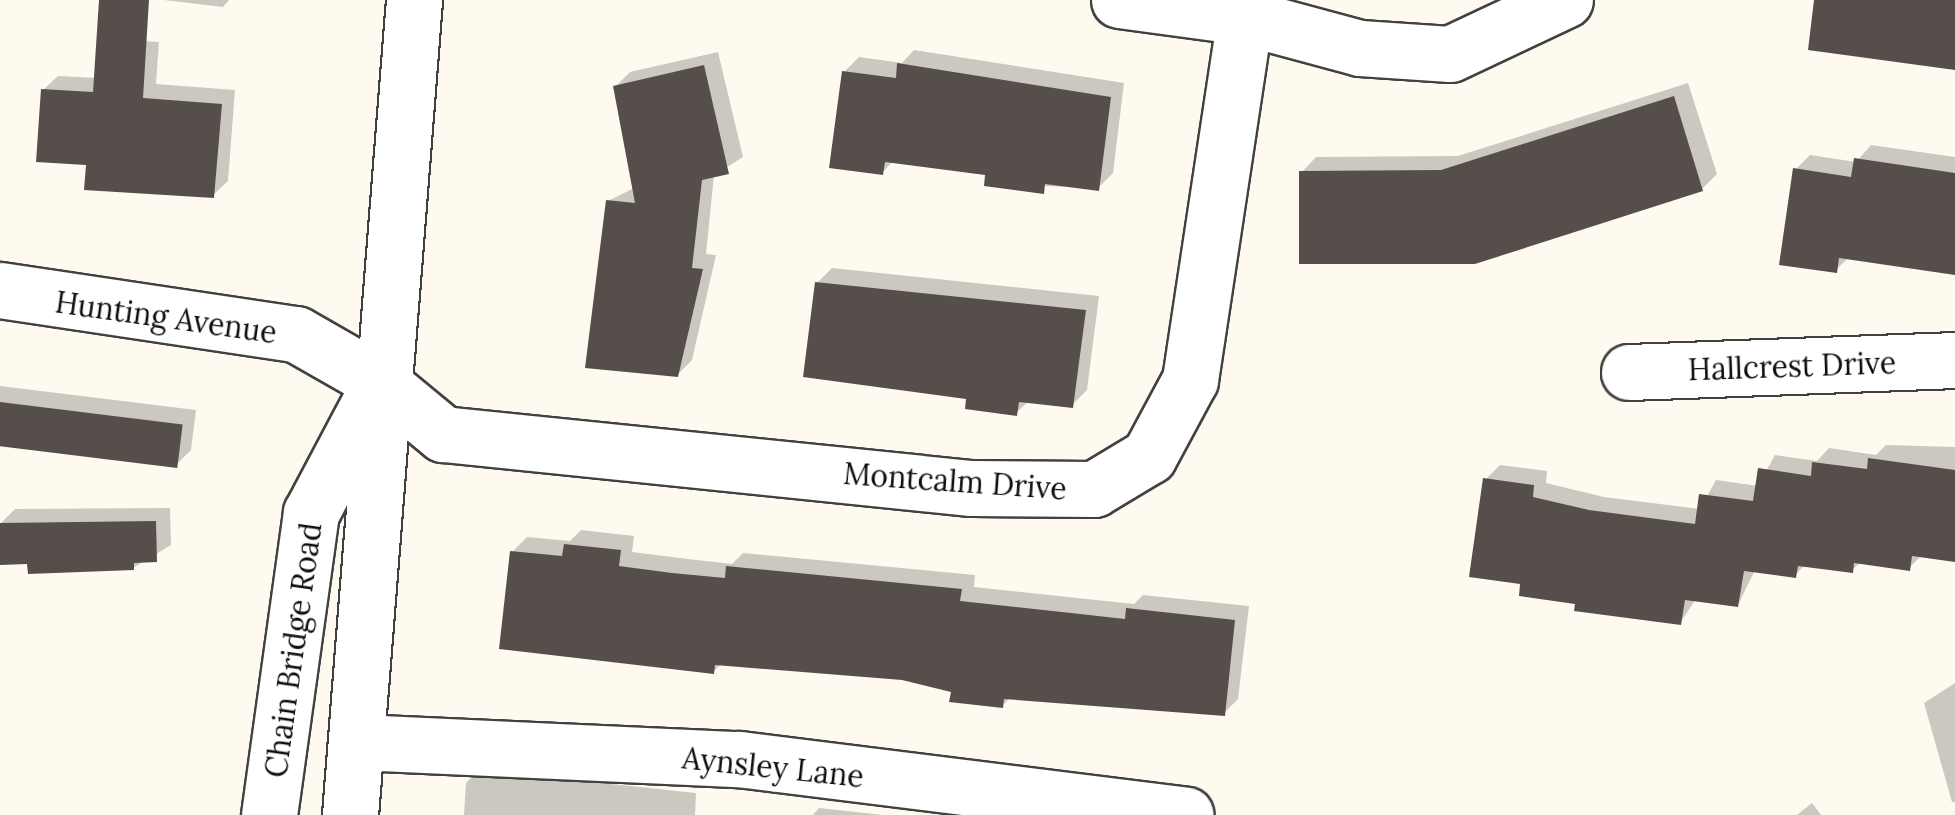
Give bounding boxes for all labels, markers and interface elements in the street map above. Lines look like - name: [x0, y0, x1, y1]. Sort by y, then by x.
- street label: Hunting Avenue: [53, 284, 279, 350]
- street label: Hallcrest Drive: [1687, 344, 1897, 388]
- street label: Montcalm Drive: [842, 455, 1068, 507]
- street label: Chain Bridge Road: [257, 520, 329, 780]
- street label: Aynsley Lane: [681, 740, 865, 794]

